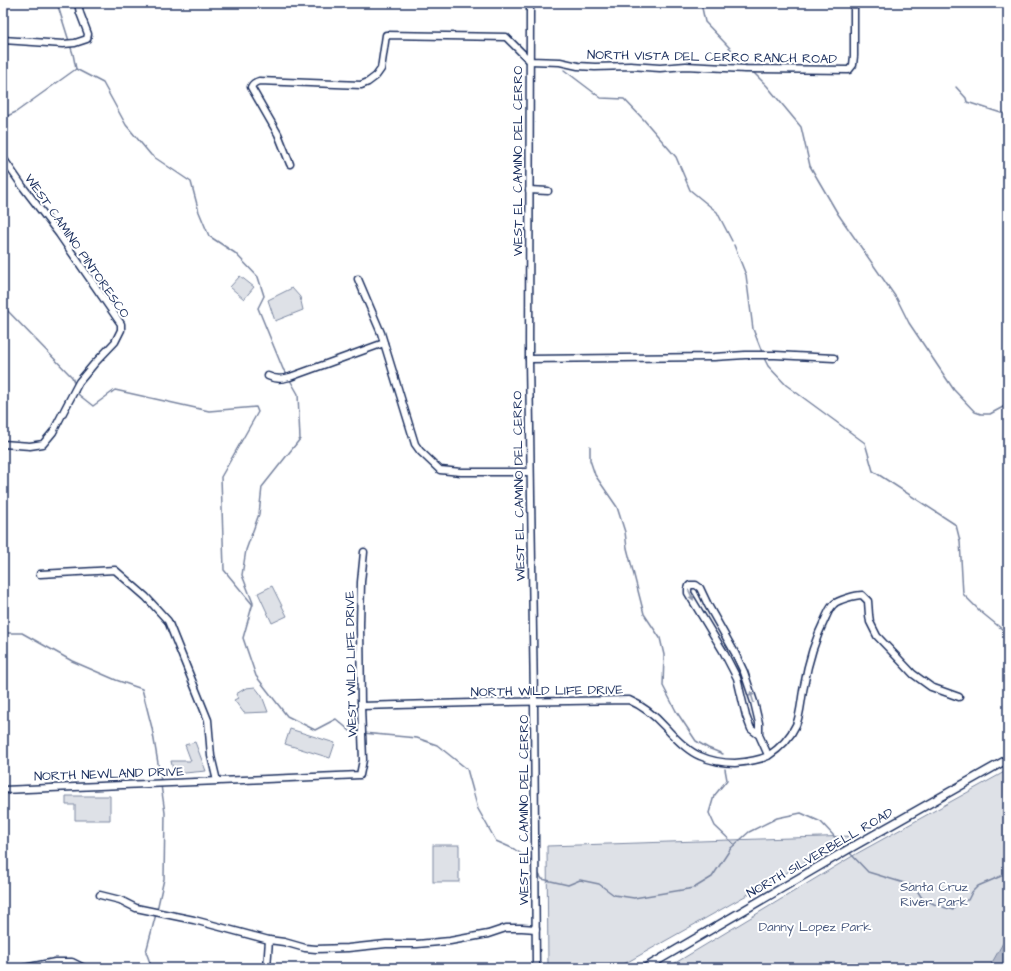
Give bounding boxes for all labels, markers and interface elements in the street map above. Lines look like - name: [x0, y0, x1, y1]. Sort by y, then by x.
- street label: NORTH VISTA DEL CERRO RANCH ROAD: [587, 46, 838, 68]
- street label: WEST EL CAMINO DEL CERRO: [509, 66, 527, 256]
- street label: WEST CAMINO PINTORESCO: [20, 170, 134, 322]
- street label: WEST EL CAMINO DEL CERRO: [508, 390, 530, 581]
- street label: WEST WILD LIFE DRIVE: [341, 590, 361, 738]
- one-way arrow: [688, 590, 694, 601]
- street label: NORTH WILD LIFE DRIVE: [471, 681, 624, 701]
- one-way arrow: [749, 691, 755, 703]
- street label: WEST EL CAMINO DEL CERRO: [515, 715, 533, 905]
- street label: NORTH NEWLAND DRIVE: [34, 762, 185, 786]
- street label: NORTH SILVERBELL ROAD: [743, 803, 897, 902]
- park label: Santa Cruz River Park: [900, 878, 969, 911]
- park label: Danny Lopez Park: [759, 918, 871, 937]

